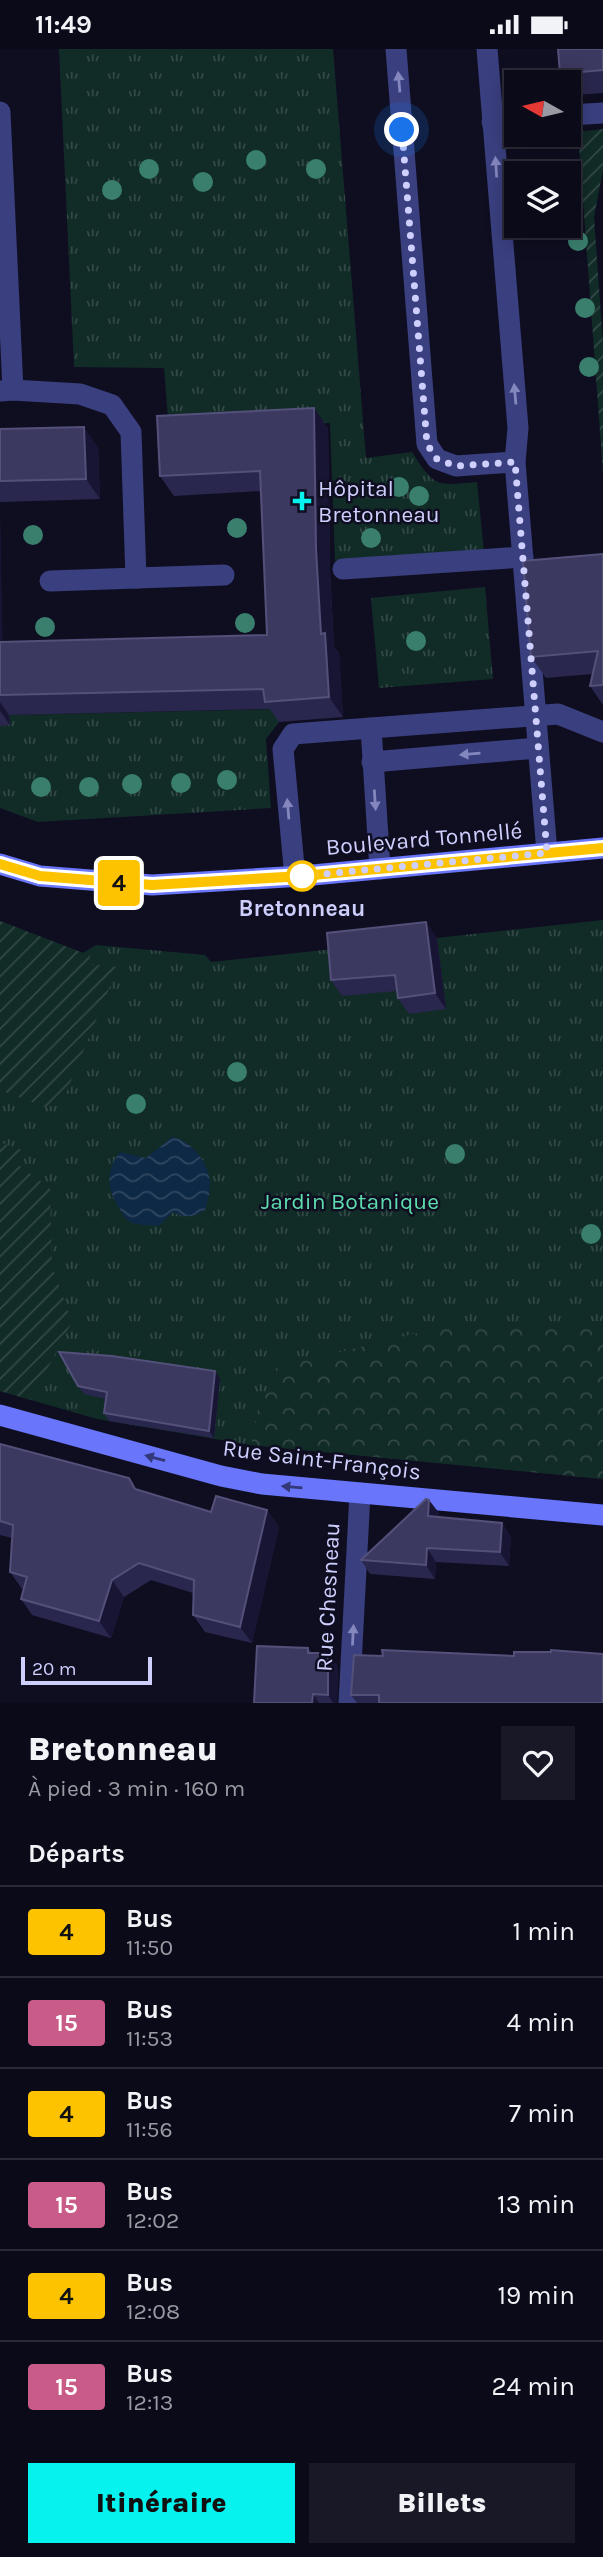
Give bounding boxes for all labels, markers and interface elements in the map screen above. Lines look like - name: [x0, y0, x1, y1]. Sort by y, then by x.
- text: 11:49: [35, 9, 92, 40]
- north arrow: [504, 70, 581, 147]
- map controls: [504, 70, 581, 238]
- one-way arrow: [393, 71, 404, 93]
- your location: [384, 112, 419, 147]
- one-way arrow: [490, 156, 501, 178]
- button: layers: [504, 161, 581, 238]
- one-way arrow: [509, 383, 520, 405]
- place label: Hôpital Bretonneau: [318, 475, 440, 528]
- marker: Hôpital Bretonneau: [292, 491, 312, 511]
- one-way arrow: [459, 749, 481, 760]
- one-way arrow: [370, 789, 381, 811]
- one-way arrow: [282, 798, 293, 820]
- street label: Boulevard Tonnellé: [325, 817, 523, 861]
- line badge: 4: [96, 860, 142, 906]
- marker: Bretonneau: [287, 861, 317, 891]
- text: 4: [112, 869, 126, 897]
- place label: Bretonneau: [239, 895, 365, 922]
- park label: Jardin Botanique: [261, 1188, 439, 1215]
- street label: Rue Saint-François: [221, 1434, 423, 1486]
- one-way arrow: [144, 1452, 165, 1462]
- one-way arrow: [281, 1481, 303, 1492]
- street label: Rue Chesneau: [311, 1522, 345, 1672]
- one-way arrow: [347, 1624, 358, 1646]
- scale bar: [21, 1654, 152, 1686]
- text: 20 m: [32, 1658, 77, 1680]
- button: heart: [501, 1726, 575, 1800]
- text: Bretonneau: [28, 1730, 218, 1768]
- text: À pied · 3 min · 160 m: [28, 1775, 245, 1802]
- text: Départs: [28, 1838, 125, 1869]
- text: Bus: [126, 1903, 173, 1934]
- text: 1 min: [512, 1916, 575, 1947]
- text: 4: [59, 1918, 74, 1946]
- text: 11:50: [126, 1934, 173, 1961]
- text: Bus: [126, 1994, 173, 2025]
- text: 4 min: [507, 2007, 575, 2038]
- text: 15: [55, 2009, 78, 2037]
- text: 11:53: [126, 2025, 173, 2052]
- text: Bus: [126, 2085, 173, 2116]
- text: 7 min: [509, 2098, 575, 2129]
- text: 4: [59, 2100, 74, 2128]
- text: 11:56: [126, 2116, 173, 2143]
- text: Bus: [126, 2176, 173, 2207]
- text: 13 min: [497, 2189, 575, 2220]
- text: 15: [55, 2191, 78, 2219]
- text: 12:02: [126, 2207, 179, 2234]
- text: Bus: [126, 2267, 173, 2298]
- text: 19 min: [497, 2280, 575, 2311]
- text: 4: [59, 2282, 74, 2310]
- text: 12:08: [126, 2298, 180, 2325]
- text: Bus: [126, 2358, 173, 2389]
- text: 24 min: [491, 2371, 575, 2402]
- text: 15: [55, 2373, 78, 2401]
- text: 12:13: [126, 2389, 173, 2416]
- button: Itinéraire: [28, 2463, 295, 2543]
- button: Billets: [309, 2463, 575, 2543]

